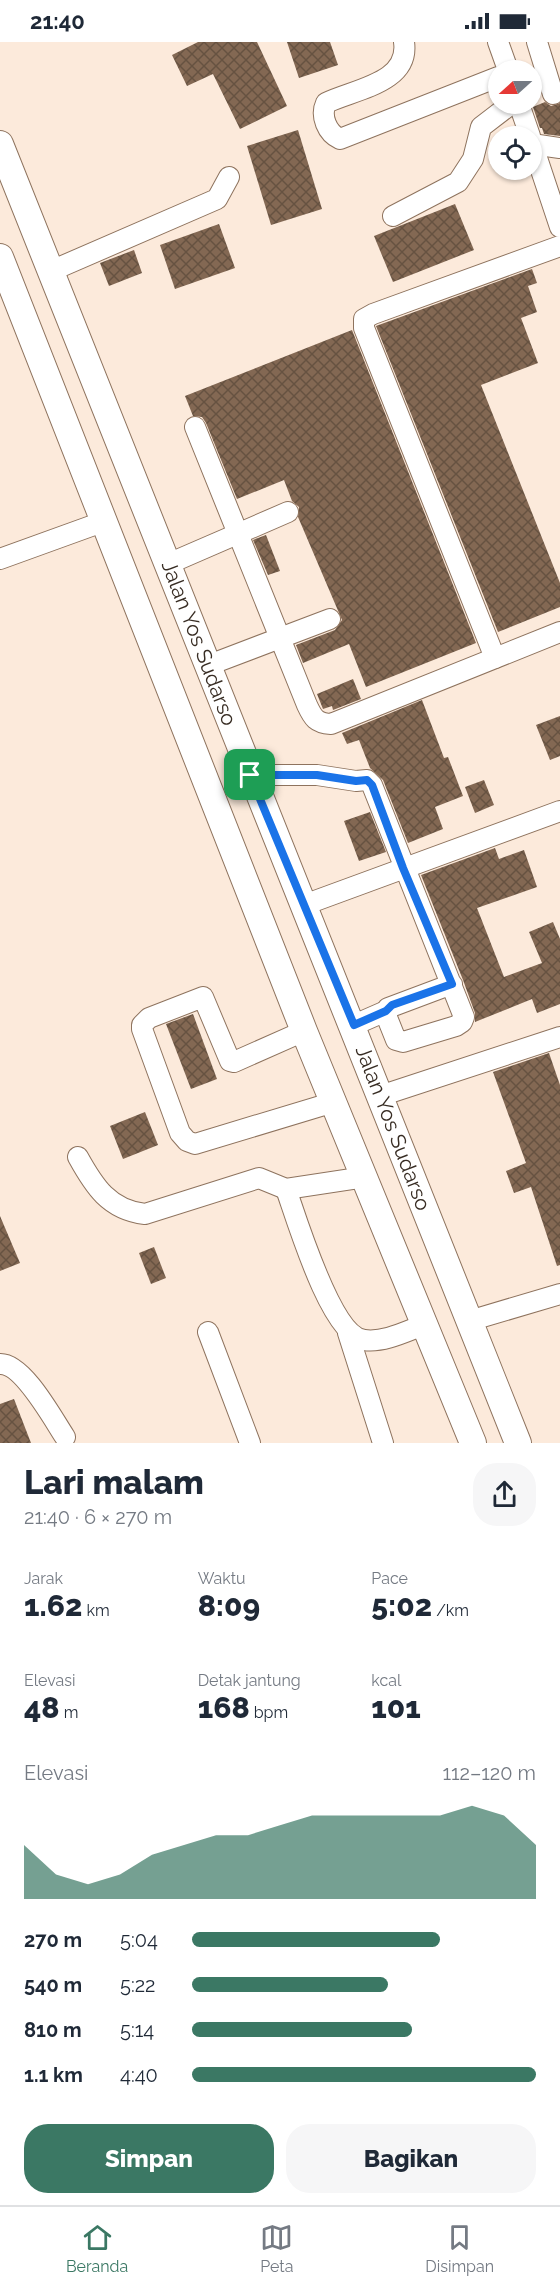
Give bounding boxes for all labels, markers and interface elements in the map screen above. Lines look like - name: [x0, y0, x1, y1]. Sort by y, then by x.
- text: 21:40: [30, 8, 85, 34]
- north arrow: [488, 60, 542, 114]
- map controls: [488, 60, 542, 180]
- button: locate: [488, 126, 542, 180]
- street label: Jalan Yos Sudarso: [156, 557, 242, 729]
- pin: [224, 749, 275, 800]
- icon: arrive: [233, 758, 266, 791]
- street label: Jalan Yos Sudarso: [350, 1042, 436, 1214]
- text: Lari malam: [24, 1463, 204, 1502]
- button: share: [473, 1463, 536, 1526]
- text: 21:40 · 6 × 270 m: [24, 1505, 172, 1529]
- text: Jarak: [24, 1569, 63, 1588]
- text: Waktu: [198, 1569, 246, 1588]
- text: Pace: [371, 1569, 408, 1588]
- text: 1.62: [24, 1588, 82, 1623]
- text: 8:09: [198, 1588, 260, 1623]
- text: 5:02: [371, 1588, 432, 1623]
- text: km: [82, 1601, 110, 1620]
- text: /km: [432, 1601, 469, 1620]
- text: Elevasi: [24, 1671, 76, 1690]
- text: Detak jantung: [198, 1671, 301, 1690]
- text: kcal: [371, 1671, 401, 1690]
- text: 48: [24, 1690, 60, 1725]
- text: 168: [198, 1690, 250, 1725]
- text: 101: [371, 1690, 421, 1725]
- text: m: [60, 1703, 78, 1722]
- text: bpm: [250, 1703, 288, 1722]
- text: Elevasi: [24, 1761, 88, 1785]
- text: 112–120 m: [442, 1761, 536, 1785]
- text: 270 m: [24, 1928, 82, 1952]
- text: 5:04: [120, 1928, 158, 1952]
- text: 540 m: [24, 1973, 82, 1997]
- text: 5:22: [120, 1973, 156, 1997]
- text: 810 m: [24, 2018, 82, 2042]
- text: 5:14: [120, 2018, 154, 2042]
- text: 1.1 km: [24, 2063, 83, 2087]
- text: 4:40: [120, 2063, 158, 2087]
- button: Simpan: [24, 2124, 274, 2193]
- button: Bagikan: [286, 2124, 536, 2193]
- tab: Beranda: [66, 2221, 128, 2276]
- tab: Peta: [260, 2221, 293, 2276]
- tab: Disimpan: [425, 2221, 494, 2276]

